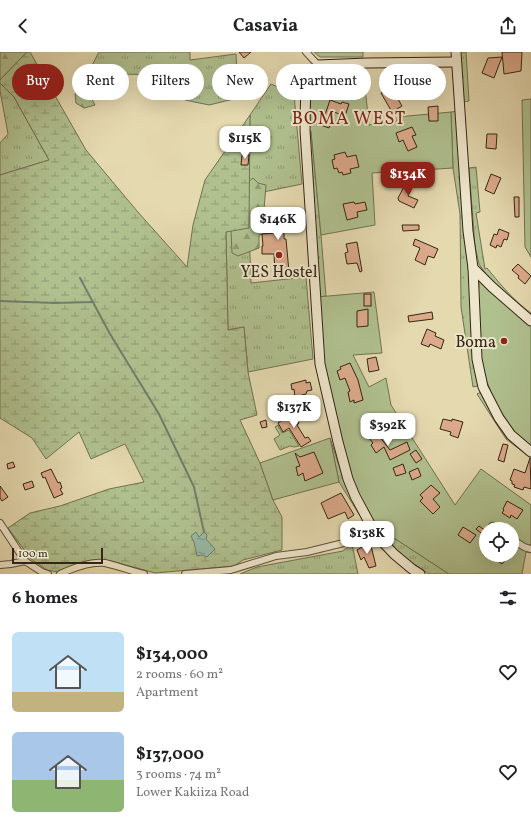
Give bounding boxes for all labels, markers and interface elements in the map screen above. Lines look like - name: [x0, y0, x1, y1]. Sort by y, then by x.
- text: Casavia: [233, 14, 298, 39]
- icon: back: [12, 15, 34, 37]
- icon: share: [497, 15, 519, 37]
- chip: Buy: [12, 64, 64, 100]
- chip: Rent: [72, 64, 129, 100]
- chip: Filters: [137, 64, 204, 100]
- chip: New: [212, 64, 268, 100]
- chip: Apartment: [276, 64, 371, 100]
- chip: House: [379, 64, 446, 100]
- district label: BOMA WEST: [292, 107, 406, 132]
- pin: $115K: [217, 126, 273, 160]
- text: $115K: [228, 130, 262, 148]
- pin: $134K: [380, 162, 436, 196]
- text: $134K: [390, 166, 426, 184]
- pin: $146K: [250, 207, 306, 241]
- text: $146K: [260, 211, 296, 229]
- marker: YES Hostel: [274, 250, 284, 260]
- place label: YES Hostel: [241, 262, 318, 284]
- place label: Boma: [455, 332, 496, 354]
- marker: Boma: [499, 336, 509, 346]
- pin: $137K: [266, 395, 322, 429]
- text: $137K: [277, 399, 311, 417]
- pin: $392K: [360, 413, 416, 447]
- text: $392K: [369, 417, 407, 435]
- pin: $138K: [339, 521, 395, 555]
- map controls: [479, 522, 519, 562]
- button: locate: [479, 522, 519, 562]
- text: $138K: [349, 525, 385, 543]
- scale bar: [12, 546, 103, 565]
- text: 100 m: [18, 547, 48, 562]
- text: 6 homes: [12, 587, 78, 610]
- icon: filters: [497, 587, 519, 609]
- text: $134,000: [136, 643, 208, 666]
- icon: home: [44, 648, 92, 696]
- icon: heart: [497, 661, 519, 683]
- text: 2 rooms · 60 m²: [136, 666, 223, 684]
- text: Apartment: [136, 684, 199, 702]
- text: $137,000: [136, 743, 204, 766]
- icon: home: [44, 748, 92, 796]
- icon: heart: [497, 761, 519, 783]
- text: 3 rooms · 74 m²: [136, 766, 221, 784]
- text: Lower Kakiiza Road: [136, 784, 249, 802]

